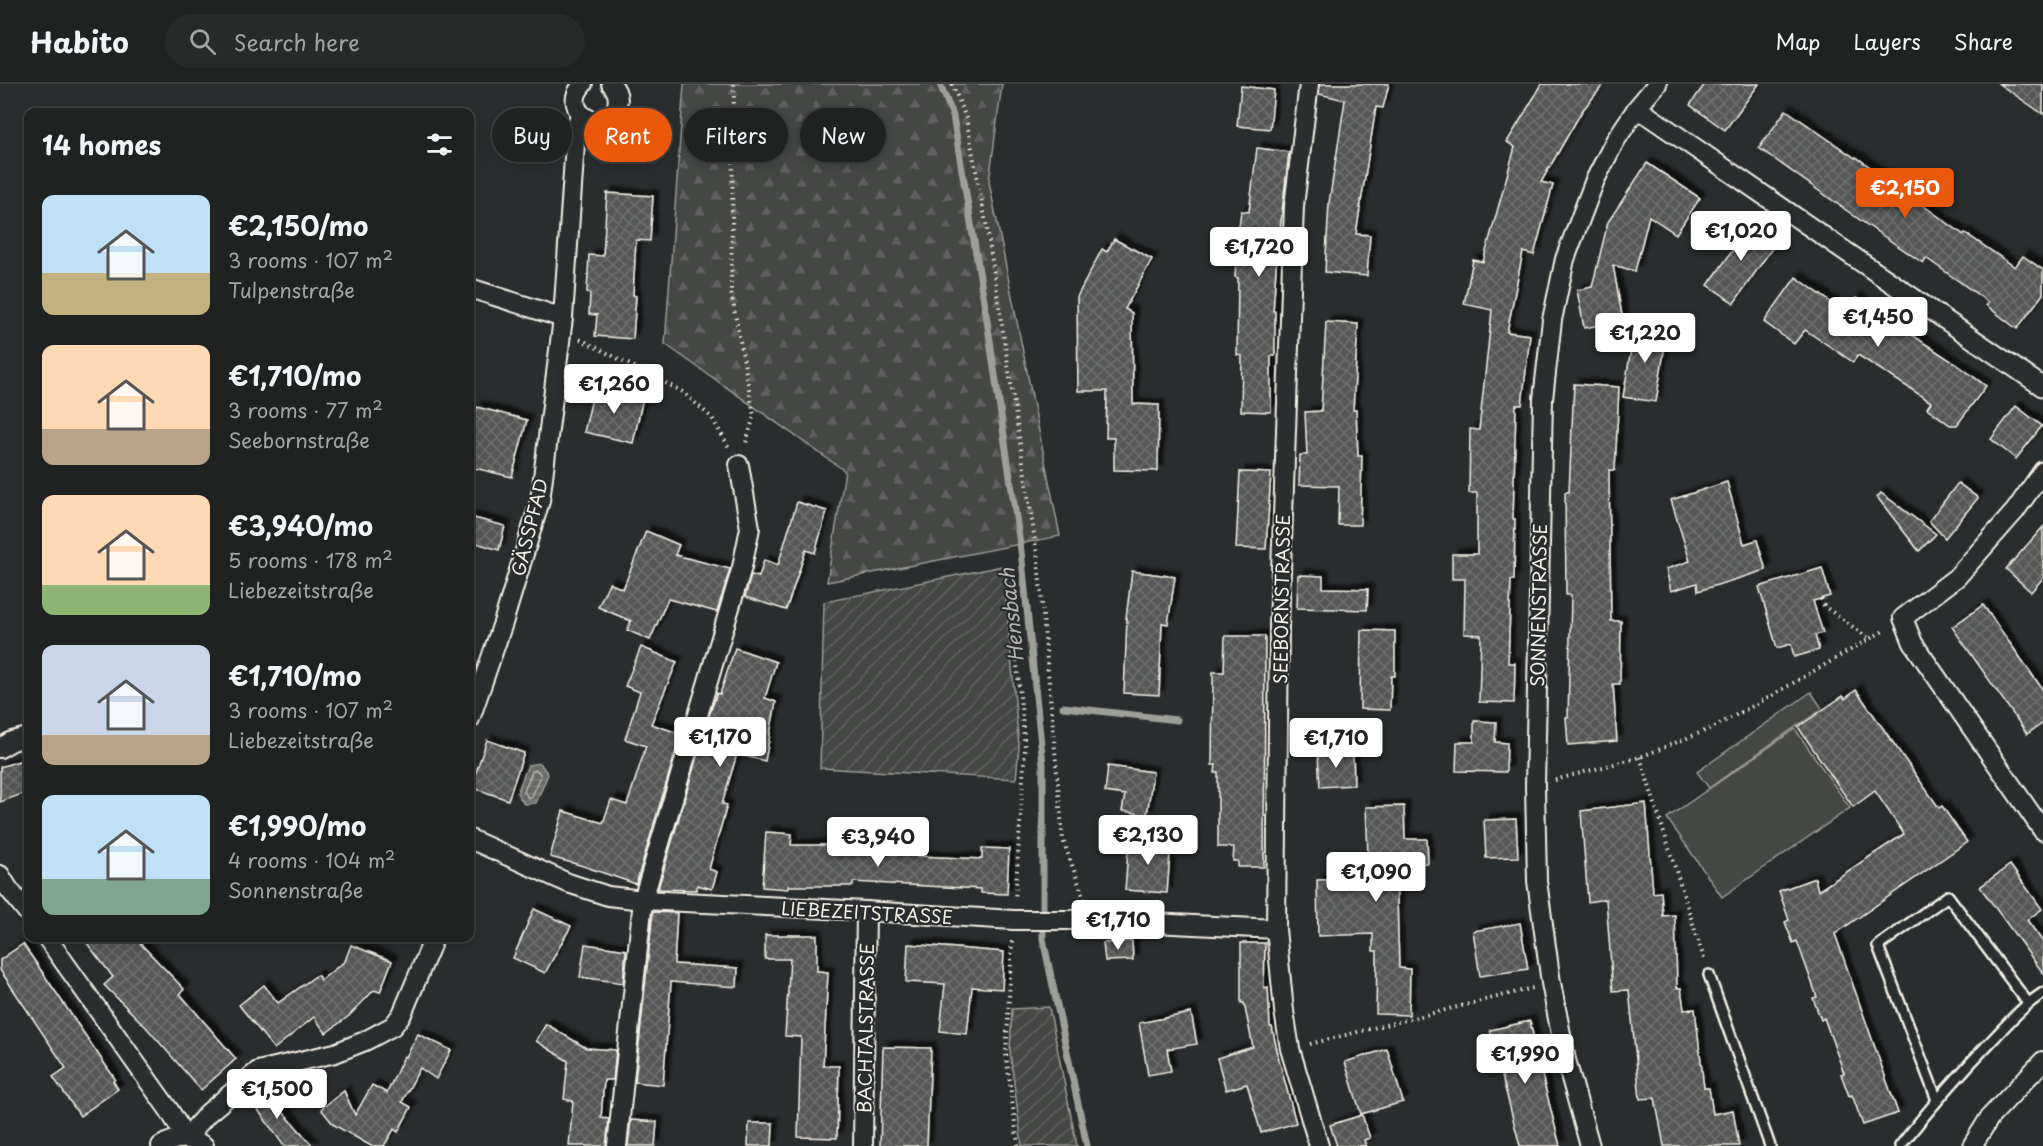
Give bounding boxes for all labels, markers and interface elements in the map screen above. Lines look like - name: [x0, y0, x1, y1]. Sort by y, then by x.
- search box: [165, 14, 585, 68]
- text: Habito: [30, 20, 129, 63]
- icon: search: [186, 25, 219, 58]
- text: Search here: [234, 25, 360, 58]
- text: Map: [1776, 25, 1820, 57]
- text: Layers: [1853, 25, 1921, 57]
- text: Share: [1954, 25, 2013, 57]
- chip: Buy: [492, 108, 572, 162]
- chip: Rent: [584, 108, 672, 162]
- chip: Filters: [684, 108, 788, 162]
- chip: New: [800, 108, 886, 162]
- text: 14 homes: [42, 125, 161, 164]
- icon: filters: [423, 128, 456, 161]
- pin: €2,150: [1856, 168, 1954, 219]
- text: €2,150: [1870, 172, 1940, 202]
- text: €2,150/mo: [228, 206, 368, 245]
- pin: €1,020: [1692, 211, 1790, 262]
- text: €1,020: [1705, 215, 1777, 245]
- icon: home: [90, 219, 162, 291]
- pin: €1,720: [1210, 227, 1308, 278]
- text: €1,720: [1224, 231, 1294, 261]
- text: 3 rooms · 107 m²: [228, 245, 393, 275]
- text: Tulpenstraße: [228, 275, 355, 305]
- pin: €1,450: [1829, 297, 1927, 348]
- text: €1,450: [1842, 301, 1914, 331]
- pin: €1,220: [1596, 313, 1694, 364]
- text: €1,220: [1609, 317, 1681, 347]
- text: €1,710/mo: [228, 356, 361, 395]
- pin: €1,260: [565, 364, 663, 415]
- text: €1,260: [578, 368, 650, 398]
- icon: home: [90, 369, 162, 441]
- text: 3 rooms · 77 m²: [228, 395, 383, 425]
- text: Seebornstraße: [228, 425, 370, 455]
- street label: GÄSSPFAD: [504, 475, 554, 579]
- text: €3,940/mo: [228, 506, 373, 545]
- street label: SEEBORNSTRASSE: [1266, 514, 1296, 684]
- icon: home: [90, 519, 162, 591]
- street label: SONNENSTRASSE: [1523, 523, 1553, 687]
- text: 5 rooms · 178 m²: [228, 545, 393, 575]
- water label: Hensbach: [991, 566, 1031, 663]
- text: Liebezeitstraße: [228, 575, 374, 605]
- text: €1,710/mo: [228, 656, 361, 695]
- icon: home: [90, 669, 162, 741]
- text: 3 rooms · 107 m²: [228, 695, 393, 725]
- pin: €1,170: [671, 717, 769, 768]
- pin: €1,710: [1287, 718, 1385, 769]
- text: €1,170: [688, 721, 752, 751]
- text: €1,710: [1304, 722, 1368, 752]
- text: Liebezeitstraße: [228, 725, 374, 755]
- text: €1,990/mo: [228, 806, 366, 845]
- pin: €2,130: [1099, 815, 1197, 866]
- pin: €3,940: [829, 817, 927, 868]
- icon: home: [90, 819, 162, 891]
- text: €2,130: [1113, 819, 1183, 849]
- text: €3,940: [841, 821, 915, 851]
- text: 4 rooms · 104 m²: [228, 845, 395, 875]
- pin: €1,090: [1327, 852, 1425, 903]
- text: €1,090: [1340, 856, 1412, 886]
- text: Sonnenstraße: [228, 875, 363, 905]
- street label: LIEBEZEITSTRASSE: [781, 894, 953, 930]
- pin: €1,710: [1069, 900, 1167, 951]
- text: €1,710: [1086, 904, 1150, 934]
- street label: BACHTALSTRASSE: [850, 943, 880, 1113]
- pin: €1,990: [1476, 1034, 1574, 1085]
- text: €1,990: [1491, 1038, 1559, 1068]
- pin: €1,500: [228, 1069, 326, 1120]
- text: €1,500: [241, 1073, 313, 1103]

